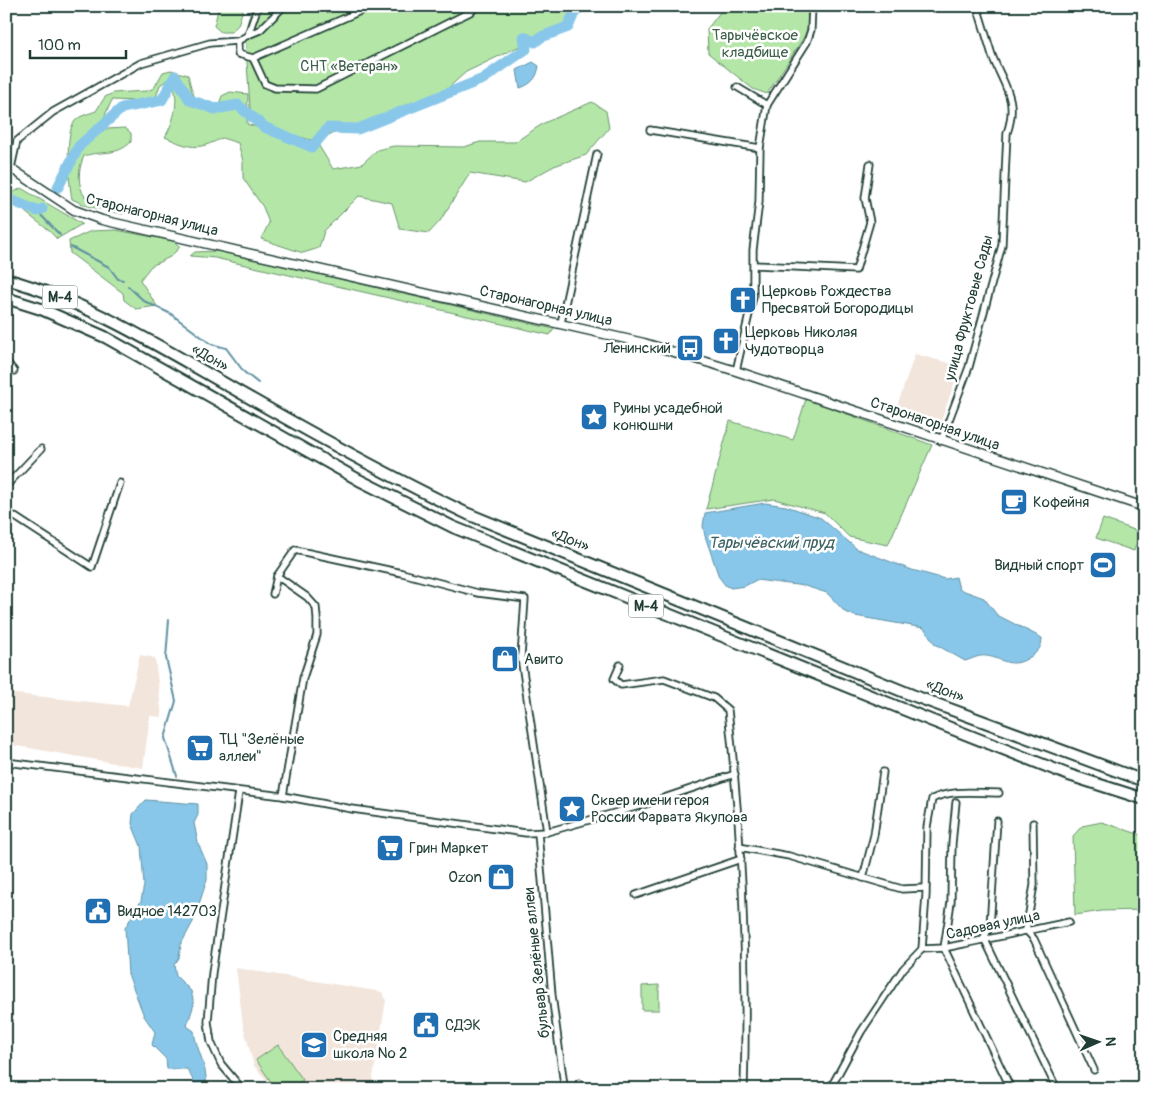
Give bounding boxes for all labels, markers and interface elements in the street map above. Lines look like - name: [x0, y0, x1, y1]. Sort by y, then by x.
- park label: Тарычёвское кладбище: [712, 26, 799, 62]
- scale bar: [30, 28, 126, 60]
- text: 100 m: [38, 36, 81, 55]
- park label: СНТ «Ветеран»: [300, 57, 398, 76]
- street label: Старонагорная улица: [84, 189, 220, 241]
- street label: улица Фруктовые Сады: [940, 233, 998, 384]
- street label: Старонагорная улица: [478, 281, 614, 331]
- place label: Церковь Рождества Пресвятой Богородицы: [762, 282, 914, 318]
- church icon: Церковь Рождества Пресвятой Богородицы: [728, 285, 758, 315]
- road number: М-4: [42, 286, 78, 308]
- place label: Церковь Николая Чудотворца: [745, 323, 857, 359]
- church icon: Церковь Николая Чудотворца: [711, 326, 741, 356]
- bus stop icon: Ленинский: [675, 333, 705, 363]
- place label: Ленинский: [603, 339, 671, 358]
- street label: «Дон»: [188, 340, 232, 376]
- street label: Старонагорная улица: [868, 393, 1002, 455]
- place label: Руины усадебной конюшни: [613, 399, 723, 435]
- place icon: Руины усадебной конюшни: [579, 402, 609, 432]
- cafe icon: Кофейня: [999, 487, 1029, 517]
- place label: Кофейня: [1033, 493, 1089, 512]
- street label: «Дон»: [548, 524, 592, 556]
- water label: Тарычёвский пруд: [708, 533, 835, 553]
- sports icon: Видный спорт: [1088, 550, 1118, 580]
- place label: Видный спорт: [994, 556, 1084, 575]
- road number: М-4: [628, 594, 664, 618]
- shop icon: Авито: [490, 644, 520, 674]
- place label: Авито: [524, 650, 563, 669]
- street label: «Дон»: [923, 675, 967, 707]
- place label: ТЦ "Зелёные аллеи": [219, 730, 305, 766]
- supermarket icon: ТЦ "Зелёные аллеи": [185, 733, 215, 763]
- place label: Сквер имени героя России Фарвата Якупова: [591, 791, 747, 827]
- place icon: Сквер имени героя России Фарвата Якупова: [557, 794, 587, 824]
- supermarket icon: Грин Маркет: [375, 833, 405, 863]
- place label: Грин Маркет: [409, 839, 489, 858]
- shop icon: Ozon: [486, 862, 516, 892]
- place label: Ozon: [448, 868, 482, 887]
- street label: бульвар Зелёные аллеи: [520, 886, 554, 1039]
- public building icon: Видное 142703: [83, 896, 113, 926]
- place label: Видное 142703: [117, 902, 217, 921]
- street label: Садовая улица: [944, 906, 1042, 944]
- public building icon: СДЭК: [411, 1010, 441, 1040]
- place label: СДЭК: [445, 1016, 481, 1035]
- north arrow: [1072, 1018, 1122, 1068]
- place label: Средняя школа № 2: [333, 1027, 407, 1063]
- school or university icon: Средняя школа № 2: [299, 1030, 329, 1060]
- text: N: [1102, 1037, 1119, 1047]

